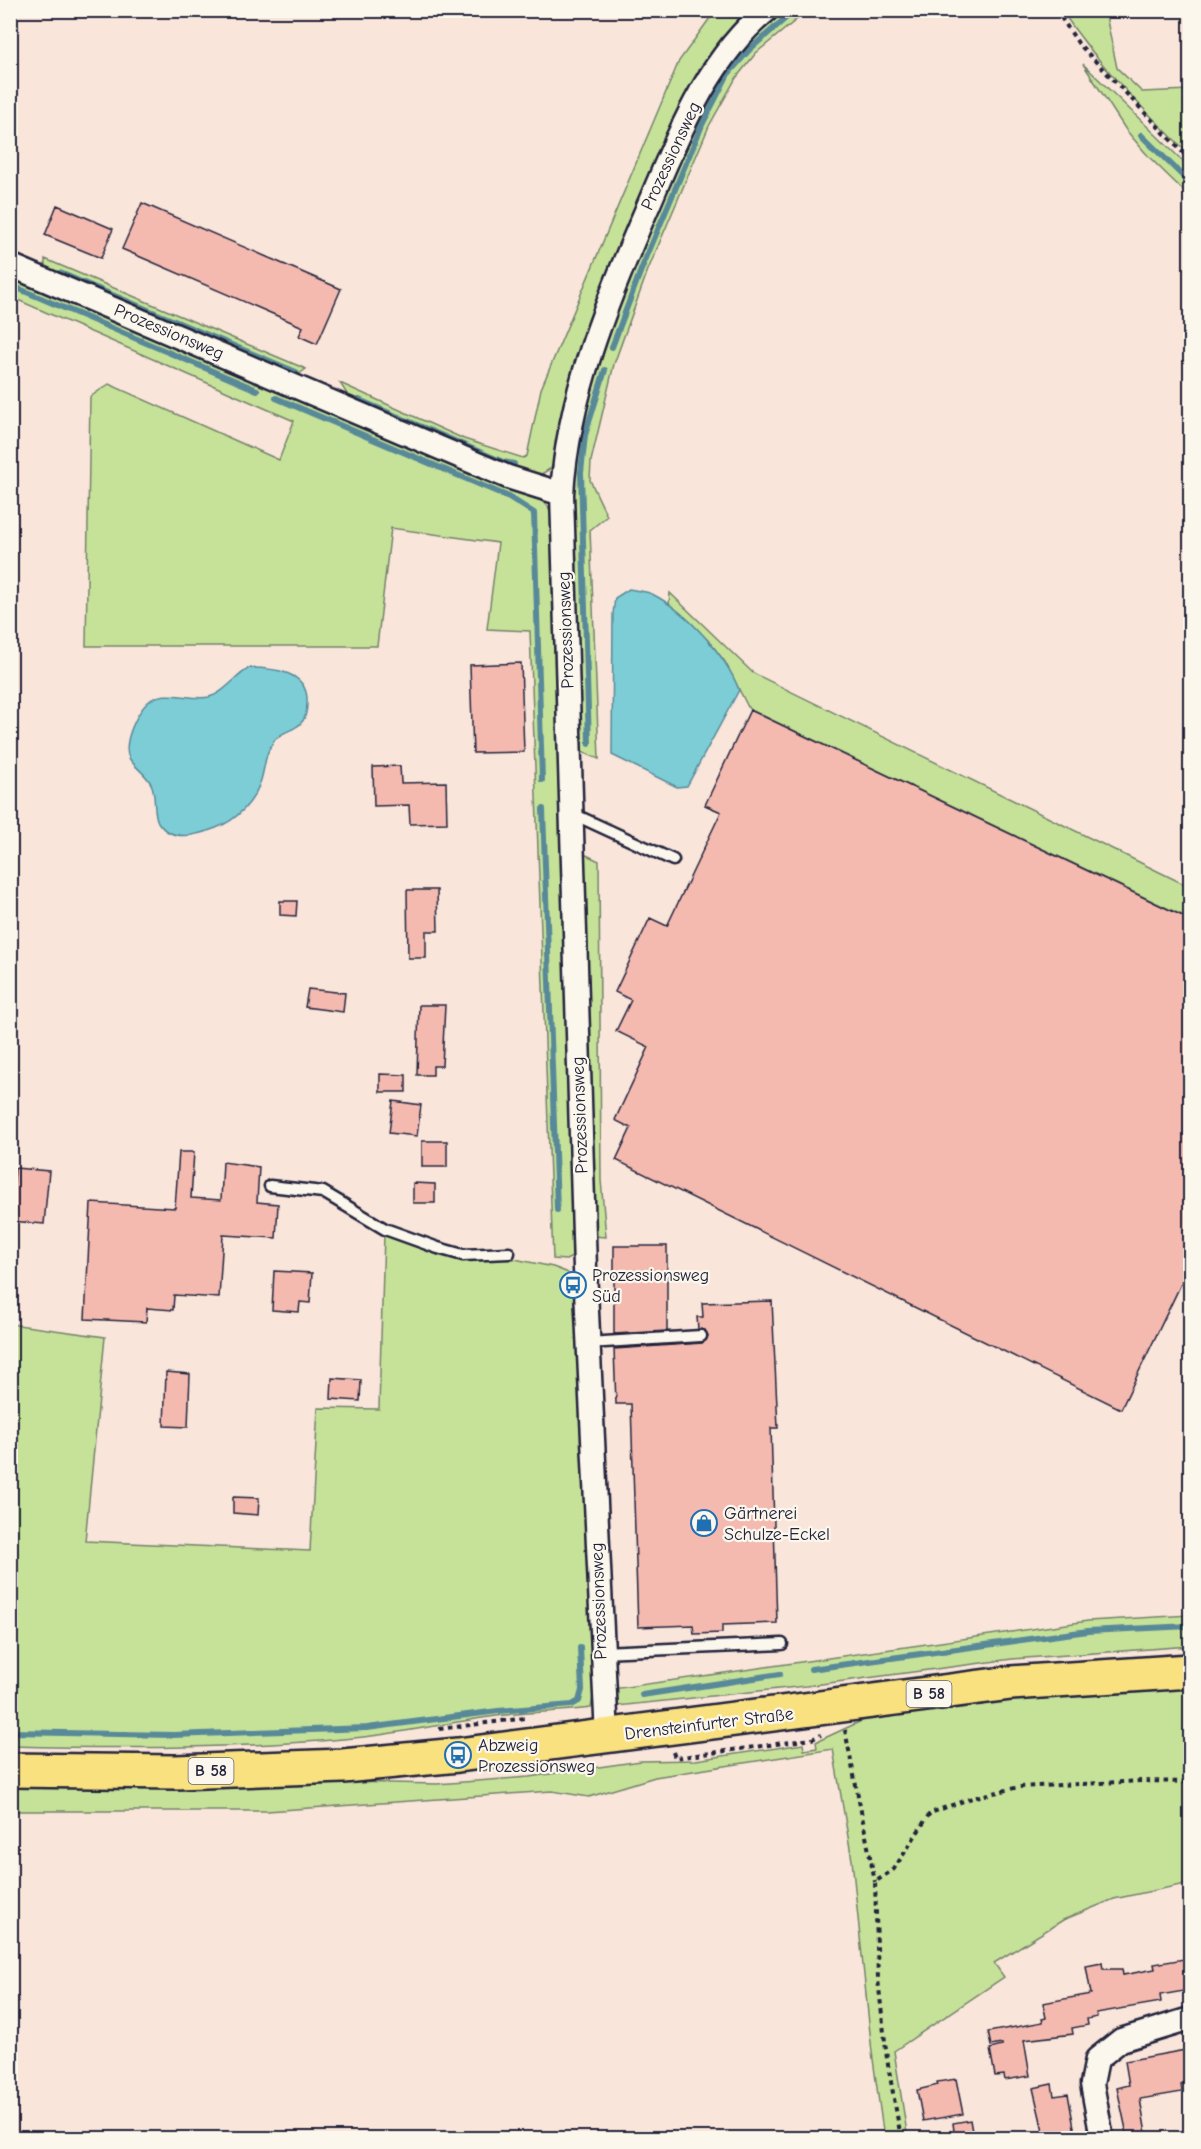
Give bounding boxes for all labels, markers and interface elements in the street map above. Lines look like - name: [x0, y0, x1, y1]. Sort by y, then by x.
- street label: Prozessionsweg: [637, 98, 705, 214]
- street label: Prozessionsweg: [111, 299, 227, 365]
- street label: Prozessionsweg: [553, 571, 579, 689]
- street label: Prozessionsweg: [567, 1056, 593, 1174]
- place label: Prozessionsweg Süd: [592, 1265, 709, 1307]
- bus stop icon: Prozessionsweg Süd: [558, 1270, 588, 1300]
- place label: Gärtnerei Schulze-Eckel: [724, 1503, 830, 1545]
- shop icon: Gärtnerei Schulze-Eckel: [689, 1508, 719, 1538]
- street label: Prozessionsweg: [586, 1542, 612, 1660]
- road number: B 58: [906, 1681, 952, 1707]
- street label: Drensteinfurter Straße: [623, 1703, 795, 1745]
- place label: Abzweig Prozessionsweg: [478, 1735, 595, 1777]
- bus stop icon: Abzweig Prozessionsweg: [443, 1740, 473, 1770]
- road number: B 58: [188, 1758, 234, 1784]

